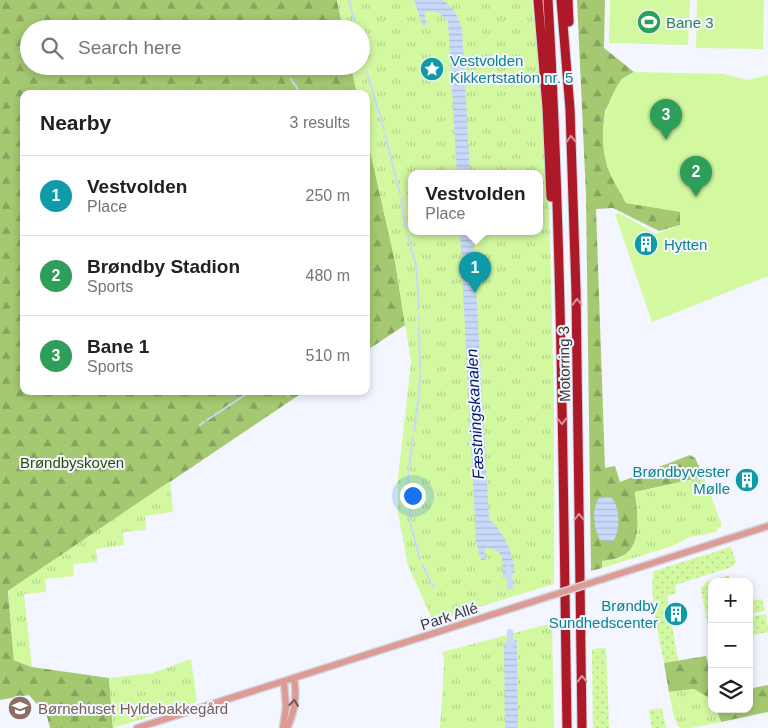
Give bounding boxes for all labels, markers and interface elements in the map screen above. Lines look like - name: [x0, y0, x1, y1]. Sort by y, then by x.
- sports icon: Bane 3: [636, 9, 662, 35]
- place label: Bane 3: [666, 14, 714, 31]
- search box: [20, 20, 370, 75]
- icon: search: [38, 34, 66, 62]
- text: Search here: [78, 37, 182, 58]
- place label: Vestvolden Kikkertstation nr. 5: [450, 52, 573, 86]
- place icon: Vestvolden Kikkertstation nr. 5: [419, 56, 445, 82]
- pin: 3: [650, 99, 682, 140]
- text: Nearby: [40, 111, 111, 134]
- text: 3 results: [290, 114, 350, 131]
- one-way arrow: [566, 135, 576, 143]
- pin: 2: [680, 156, 712, 197]
- popup: [408, 170, 543, 235]
- text: Vestvolden: [87, 176, 187, 197]
- text: Vestvolden: [425, 183, 526, 204]
- text: 1: [52, 187, 60, 204]
- text: 250 m: [306, 187, 350, 204]
- text: Place: [87, 198, 127, 215]
- text: Place: [425, 205, 465, 222]
- building icon: Hytten: [633, 231, 659, 257]
- place label: Hytten: [664, 236, 707, 253]
- pin: 1: [459, 252, 491, 293]
- text: Brøndby Stadion: [87, 256, 240, 277]
- text: 2: [52, 267, 60, 284]
- text: 480 m: [306, 267, 350, 284]
- text: Sports: [87, 278, 133, 295]
- one-way arrow: [571, 298, 582, 306]
- street label: Motorring 3: [555, 326, 573, 402]
- text: Bane 1: [87, 336, 149, 357]
- text: 3: [52, 347, 60, 364]
- text: 510 m: [306, 347, 350, 364]
- water label: Fæstningskanalen: [463, 348, 487, 480]
- text: Sports: [87, 358, 133, 375]
- one-way arrow: [557, 417, 567, 425]
- park label: Brøndbyskoven: [20, 454, 124, 471]
- place label: Brøndbyvester Mølle: [632, 463, 730, 497]
- building icon: Brøndbyvester Mølle: [734, 467, 760, 493]
- your location: [400, 483, 426, 509]
- one-way arrow: [574, 513, 584, 520]
- map controls: [708, 578, 753, 713]
- button: +: [708, 578, 753, 623]
- place label: Brøndby Sundhedscenter: [549, 597, 658, 631]
- street label: Park Allé: [418, 599, 480, 633]
- building icon: Brøndby Sundhedscenter: [663, 601, 689, 627]
- button: −: [708, 623, 753, 668]
- button: layers: [708, 668, 753, 713]
- one-way arrow: [576, 675, 587, 683]
- school or university icon: Børnehuset Hyldebakkegård: [7, 695, 33, 721]
- one-way arrow: [288, 699, 299, 707]
- place label: Børnehuset Hyldebakkegård: [38, 700, 228, 717]

